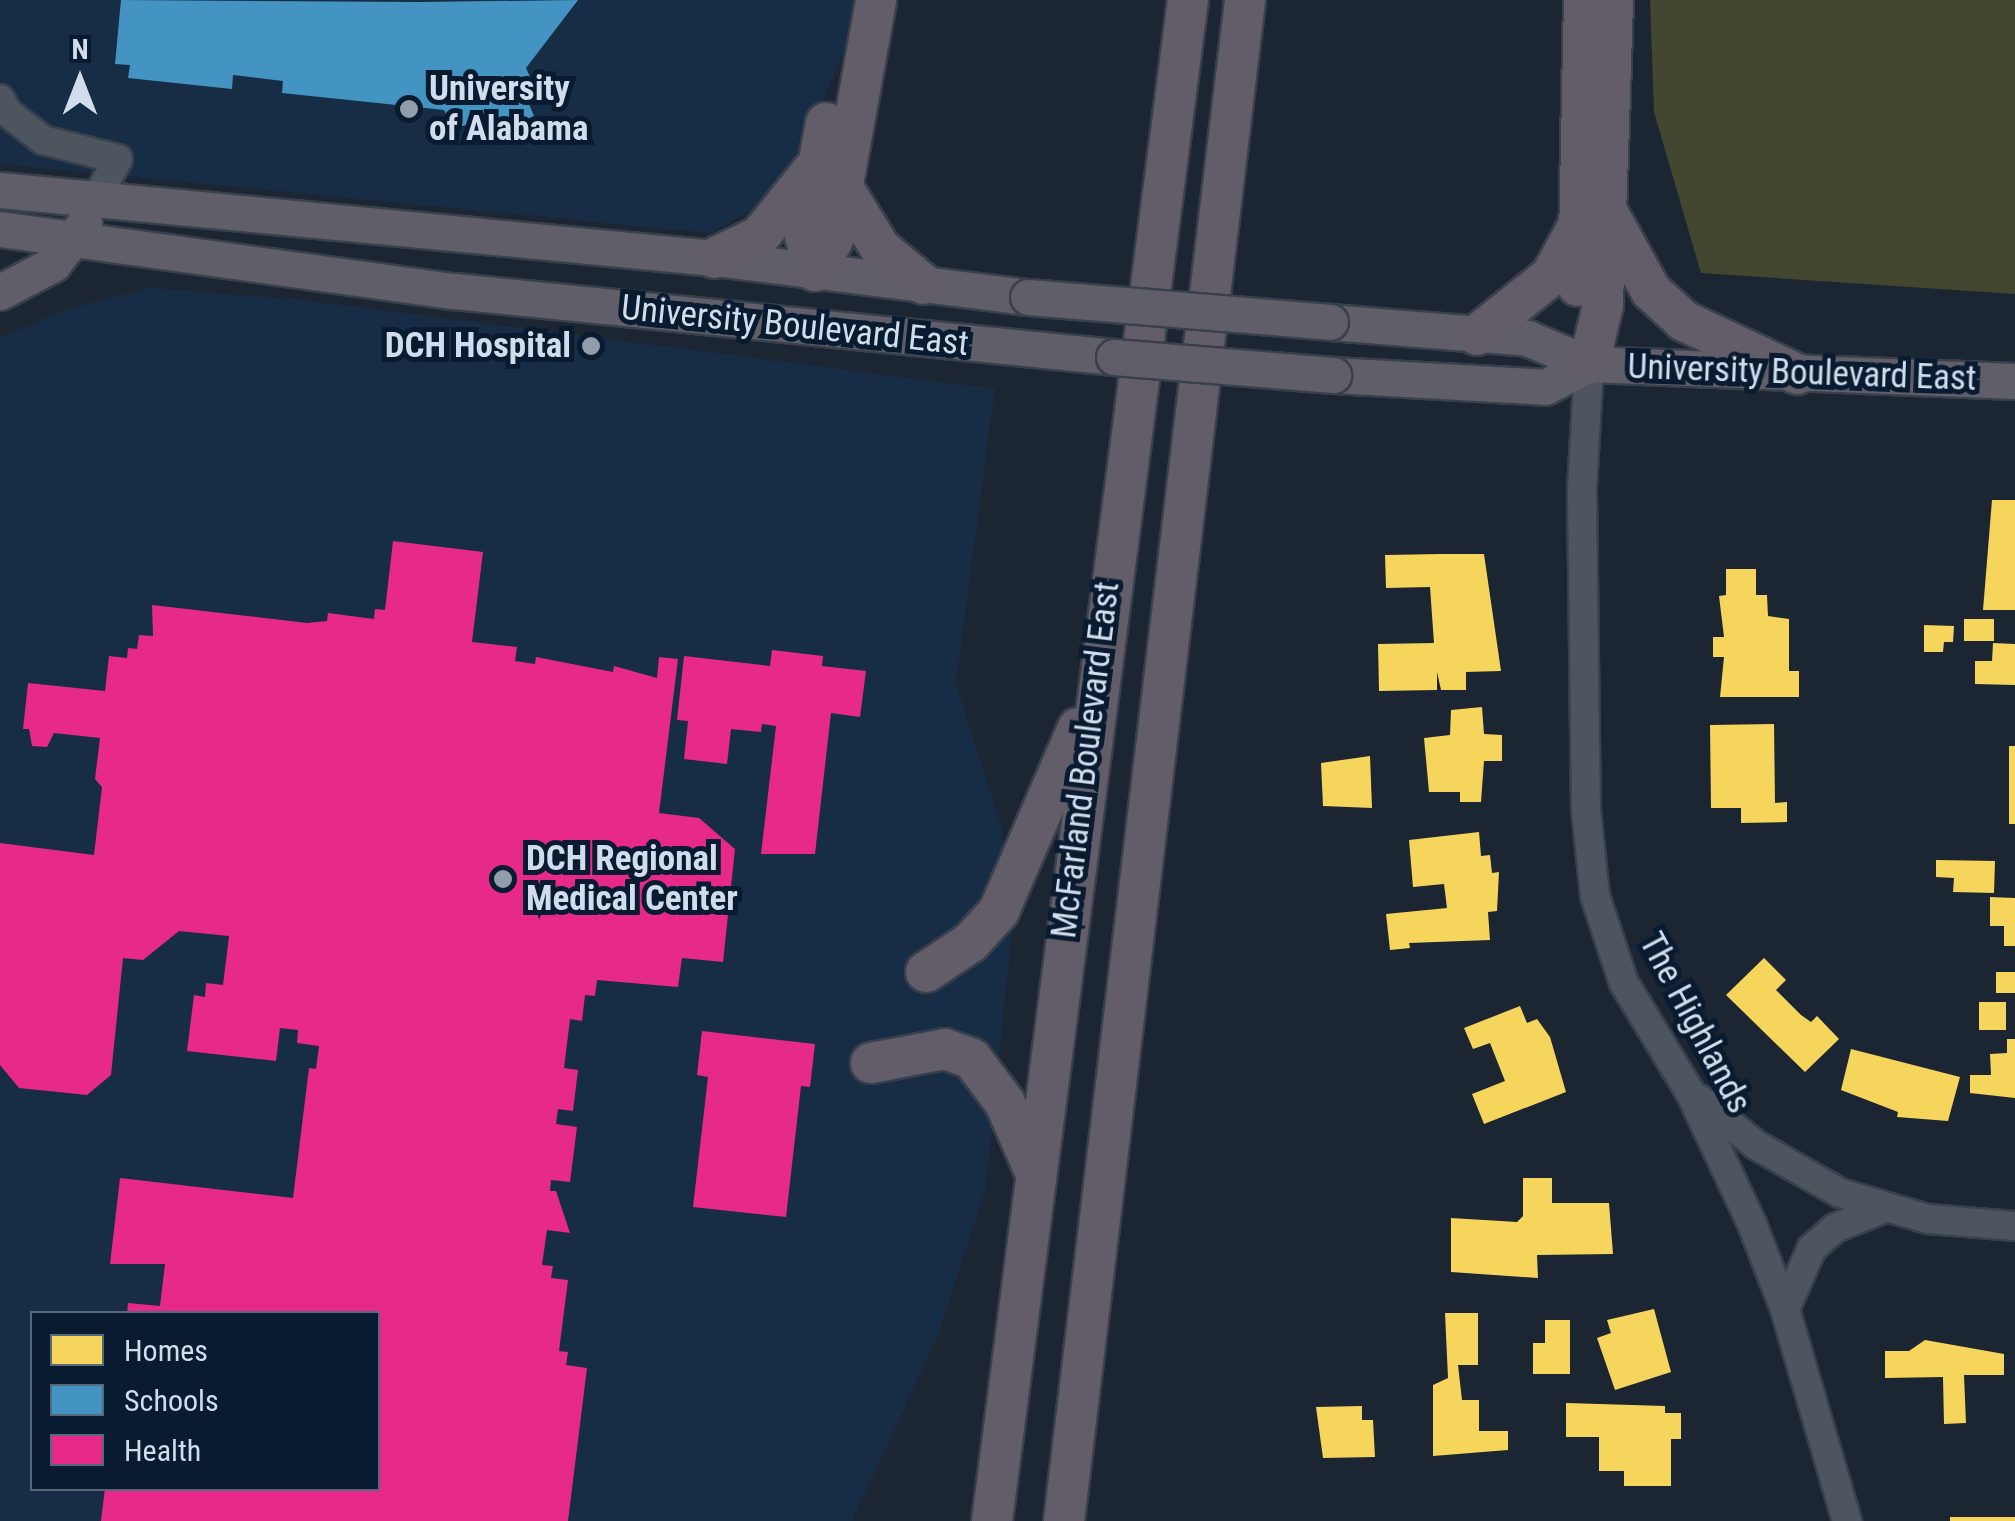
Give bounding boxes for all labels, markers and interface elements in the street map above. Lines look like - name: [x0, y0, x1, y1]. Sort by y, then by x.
- north arrow: [30, 30, 130, 130]
- text: N: [71, 33, 89, 66]
- place label: University of Alabama: [429, 68, 588, 150]
- marker: University of Alabama: [398, 98, 420, 120]
- street label: University Boulevard East: [619, 287, 971, 365]
- place label: DCH Hospital: [385, 325, 571, 367]
- marker: DCH Hospital: [580, 335, 602, 357]
- street label: University Boulevard East: [1627, 346, 1977, 400]
- street label: McFarland Boulevard East: [1043, 579, 1129, 941]
- place label: DCH Regional Medical Center: [526, 838, 738, 920]
- marker: DCH Regional Medical Center: [490, 866, 516, 892]
- street label: The Highlands: [1630, 925, 1760, 1121]
- legend: [30, 1311, 380, 1491]
- text: Homes: [124, 1333, 208, 1368]
- text: Schools: [124, 1383, 219, 1418]
- text: Health: [124, 1433, 201, 1468]

